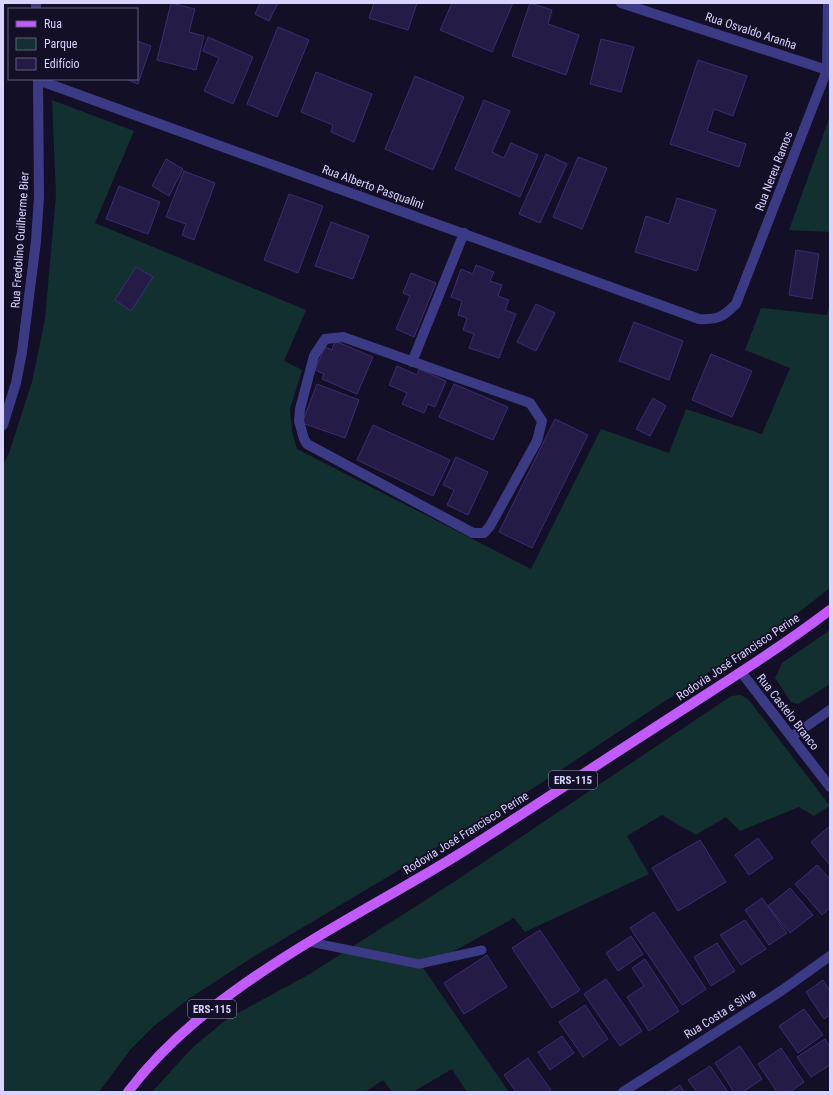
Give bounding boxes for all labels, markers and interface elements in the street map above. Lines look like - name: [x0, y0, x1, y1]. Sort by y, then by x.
- legend: [8, 8, 138, 80]
- street label: Rua Osvaldo Aranha: [704, 10, 799, 52]
- text: Rua: [44, 17, 62, 31]
- text: Parque: [44, 37, 78, 51]
- text: Edifício: [44, 57, 80, 71]
- street label: Rua Nereu Ramos: [752, 129, 796, 213]
- street label: Rua Alberto Pasqualini: [320, 162, 426, 212]
- street label: Rua Fredolino Guilherme Bier: [8, 171, 32, 309]
- street label: Rodovia José Francisco Perine: [674, 610, 802, 703]
- street label: Rua Castelo Branco: [754, 671, 822, 753]
- road number: ERS-115: [549, 771, 597, 789]
- street label: Rodovia José Francisco Perine: [401, 788, 532, 877]
- street label: Rua Costa e Silva: [682, 986, 759, 1042]
- road number: ERS-115: [188, 1000, 236, 1018]

